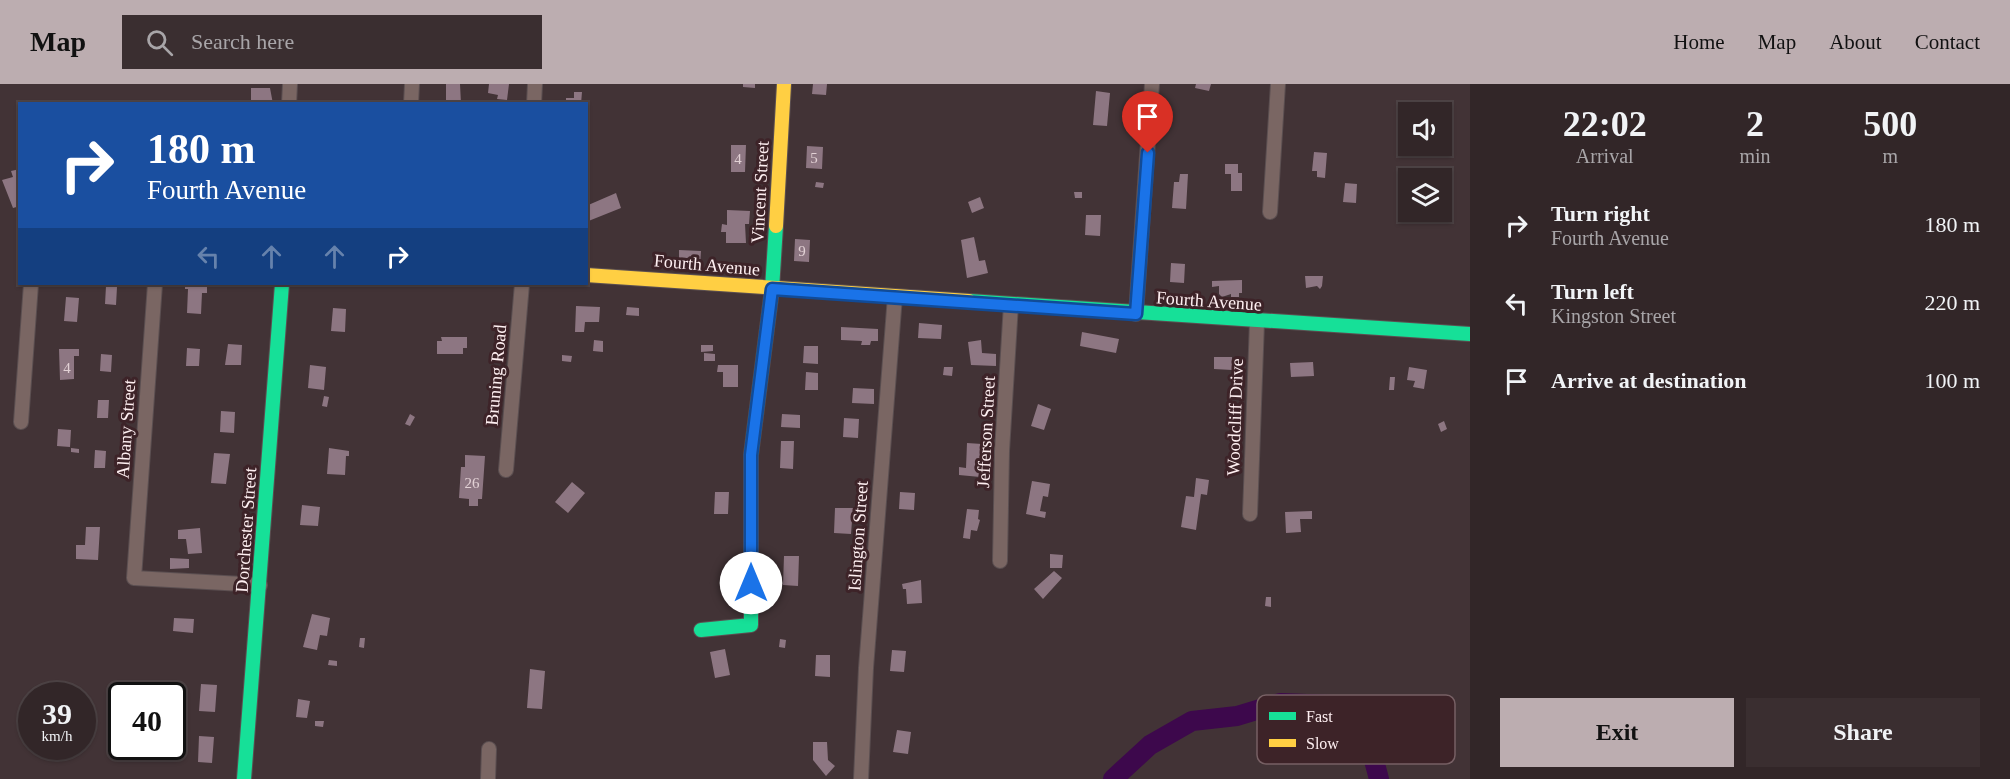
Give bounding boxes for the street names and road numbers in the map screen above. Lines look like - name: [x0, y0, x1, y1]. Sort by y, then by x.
- street label: Vincent Street: [747, 140, 773, 244]
- street label: Fourth Avenue: [653, 250, 761, 280]
- street label: Fourth Avenue: [1155, 287, 1263, 315]
- street label: Bruning Road: [482, 324, 510, 426]
- street label: Woodcliff Drive: [1223, 358, 1247, 476]
- street label: Jefferson Street: [973, 375, 999, 489]
- street label: Albany Street: [113, 379, 139, 479]
- street label: Dorchester Street: [232, 467, 260, 593]
- street label: Islington Street: [844, 480, 872, 592]

